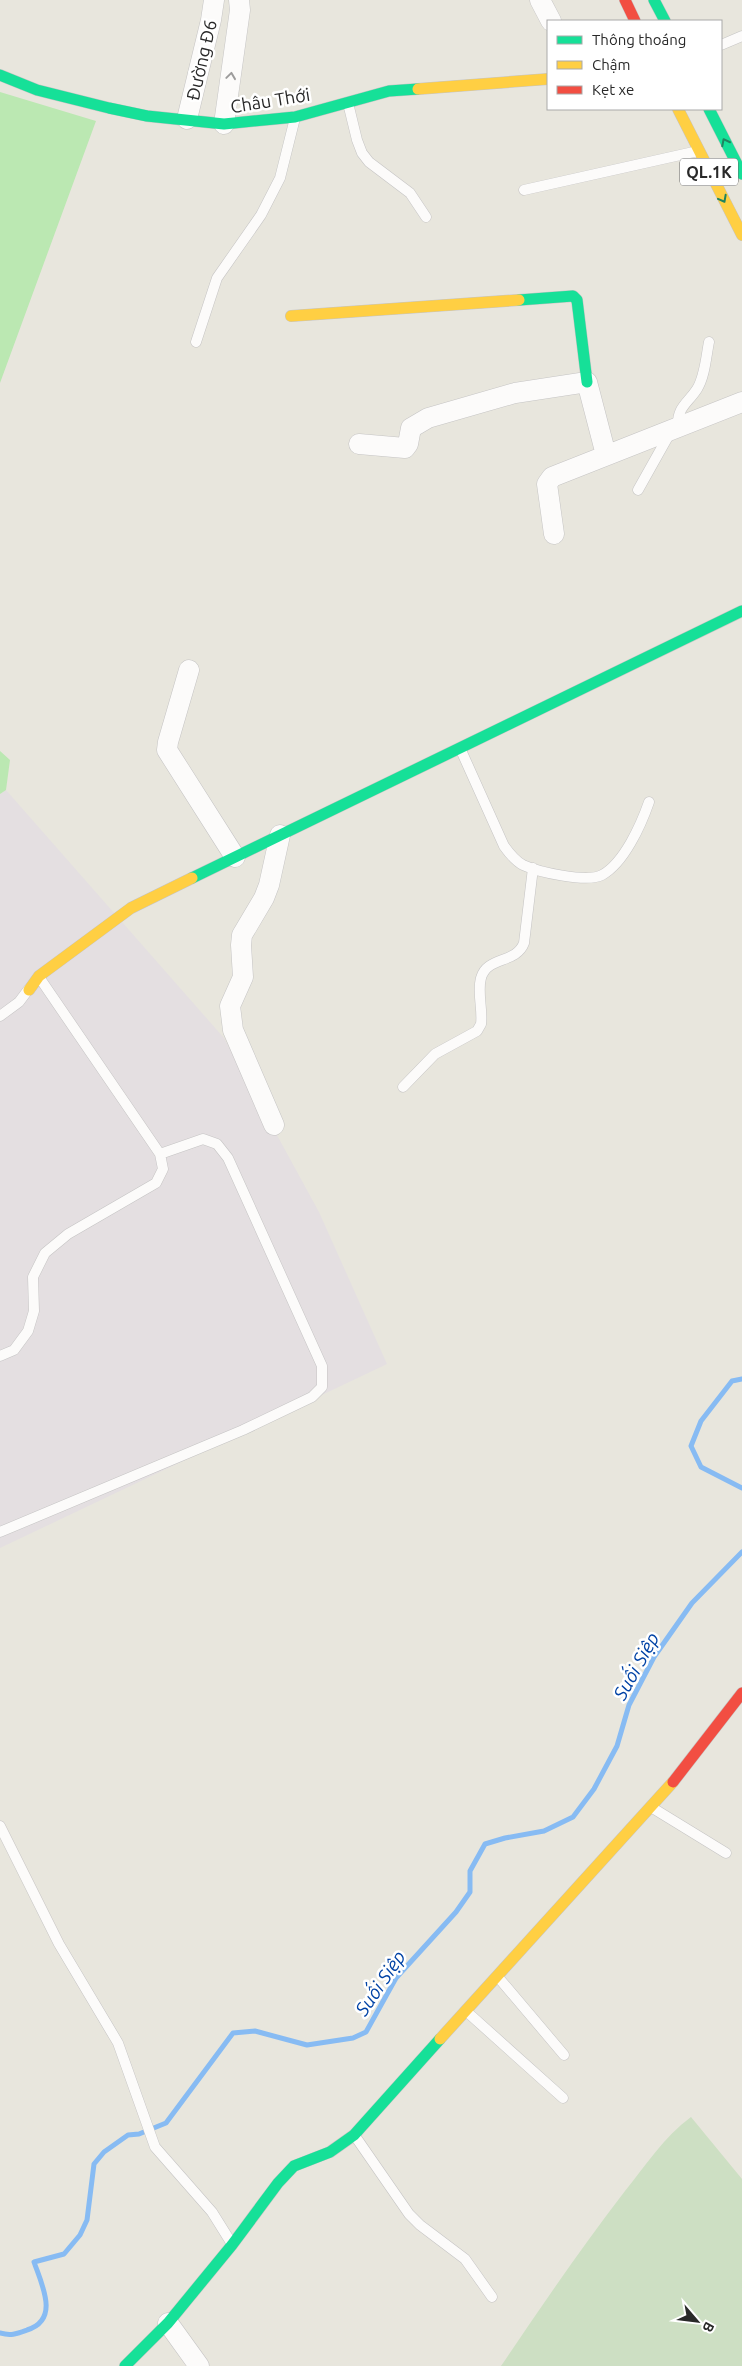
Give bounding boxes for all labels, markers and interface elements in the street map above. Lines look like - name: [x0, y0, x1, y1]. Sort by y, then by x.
- street label: Đường Đ6: [182, 18, 220, 102]
- legend: [547, 20, 722, 110]
- text: Thông thoáng: [592, 31, 686, 48]
- text: Chậm: [592, 56, 630, 73]
- one-way arrow: [225, 72, 236, 80]
- text: Kẹt xe: [592, 81, 634, 98]
- street label: Châu Thới: [229, 84, 311, 116]
- one-way arrow: [721, 138, 731, 147]
- road number: QL.1K: [680, 158, 738, 186]
- one-way arrow: [717, 194, 727, 203]
- water label: Suối Siệp: [607, 1628, 663, 1704]
- water label: Suối Siệp: [348, 1945, 410, 2020]
- north arrow: [672, 2296, 722, 2346]
- text: B: [699, 2319, 718, 2335]

